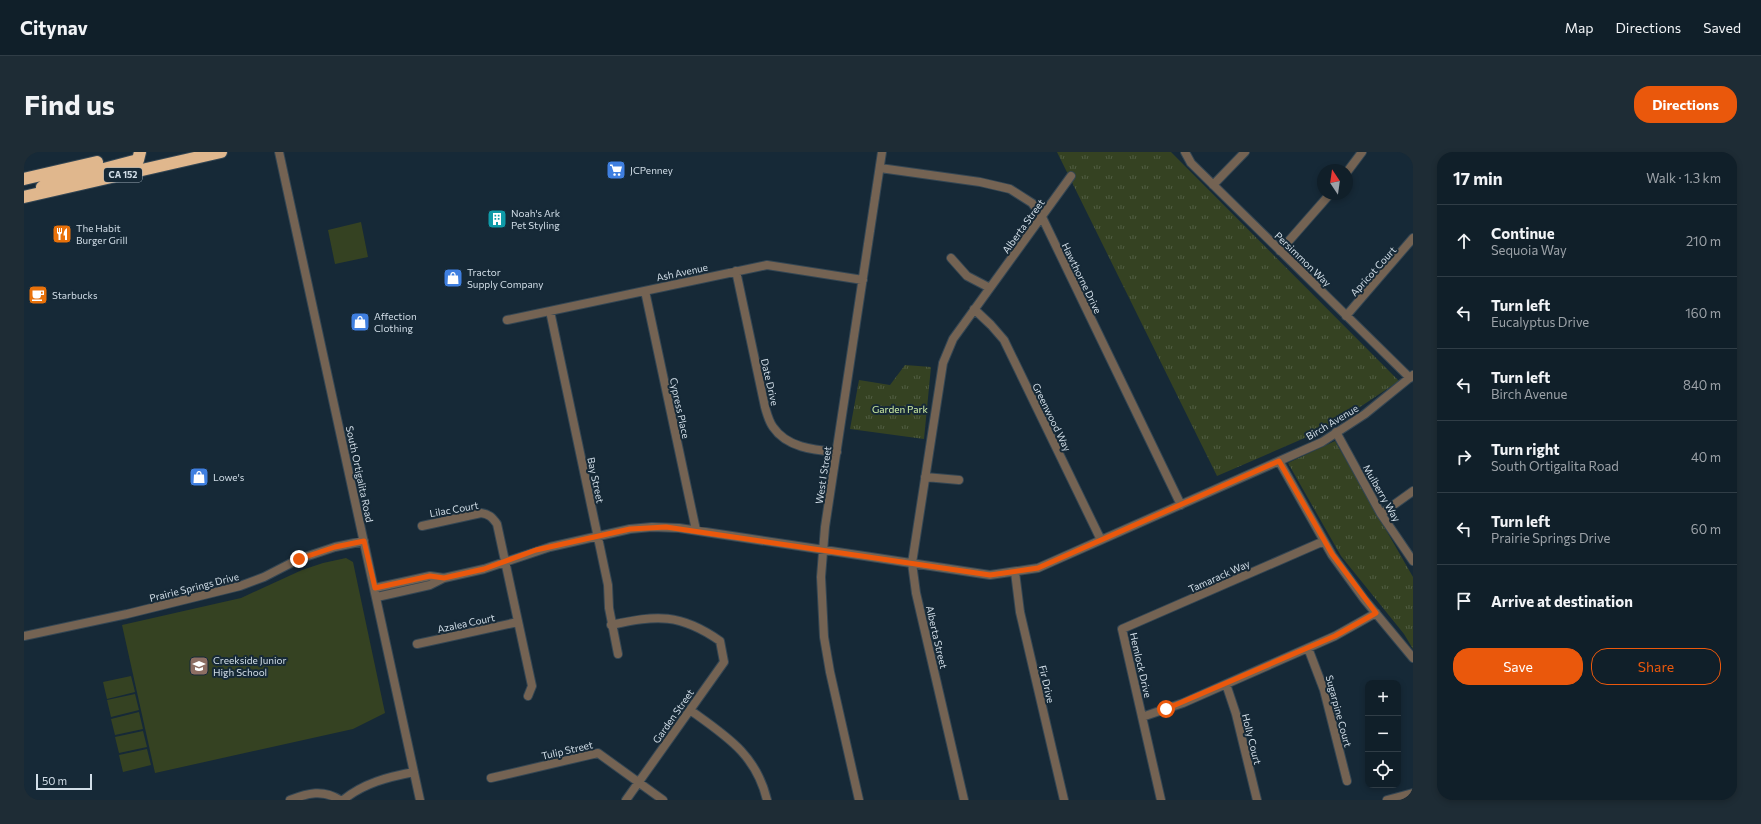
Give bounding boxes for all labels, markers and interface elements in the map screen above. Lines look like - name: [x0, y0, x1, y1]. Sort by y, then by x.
- text: Citynav: [20, 16, 88, 39]
- text: Map: [1565, 19, 1594, 36]
- text: Directions: [1616, 19, 1681, 36]
- text: Saved: [1703, 19, 1741, 36]
- button: Directions: [1634, 86, 1737, 123]
- text: Find us: [24, 87, 115, 121]
- supermarket icon: JCPenney: [605, 159, 627, 181]
- place label: JCPenney: [630, 164, 673, 176]
- north arrow: [1317, 164, 1353, 200]
- road number: CA 152: [104, 168, 142, 182]
- text: 17 min: [1453, 168, 1503, 189]
- text: Walk · 1.3 km: [1646, 170, 1721, 186]
- street label: Alberta Street: [999, 197, 1047, 255]
- place label: Noah's Ark Pet Styling: [511, 207, 561, 231]
- building icon: Noah's Ark Pet Styling: [486, 208, 508, 230]
- place label: The Habit Burger Grill: [76, 222, 128, 246]
- restaurant icon: The Habit Burger Grill: [51, 223, 73, 245]
- text: Continue: [1491, 224, 1555, 242]
- street label: Persimmon Way: [1272, 229, 1334, 289]
- icon: ahead: [1453, 230, 1475, 252]
- text: 210 m: [1686, 233, 1721, 249]
- street label: Hawthorne Drive: [1060, 241, 1104, 315]
- text: Sequoia Way: [1491, 242, 1567, 258]
- street label: Apricot Court: [1348, 244, 1398, 298]
- street label: Ash Avenue: [655, 261, 709, 283]
- place label: Tractor Supply Company: [467, 266, 543, 290]
- shop icon: Tractor Supply Company: [442, 267, 464, 289]
- cafe icon: Starbucks: [27, 284, 49, 306]
- place label: Starbucks: [52, 289, 98, 301]
- text: Turn left: [1491, 296, 1550, 314]
- icon: left: [1453, 302, 1475, 324]
- text: 160 m: [1685, 305, 1721, 321]
- place label: Affection Clothing: [374, 310, 417, 334]
- shop icon: Affection Clothing: [349, 311, 371, 333]
- text: Eucalyptus Drive: [1491, 314, 1589, 330]
- street label: Date Drive: [759, 357, 781, 407]
- text: Turn left: [1491, 368, 1550, 386]
- icon: left: [1453, 374, 1475, 396]
- street label: Cypress Place: [668, 376, 692, 440]
- text: 840 m: [1683, 377, 1721, 393]
- street label: Greenwood Way: [1030, 381, 1074, 453]
- text: Birch Avenue: [1491, 386, 1567, 402]
- street label: Birch Avenue: [1304, 402, 1360, 442]
- park label: Garden Park: [872, 403, 929, 415]
- street label: South Ortigalita Road: [344, 425, 376, 524]
- text: Turn right: [1491, 440, 1560, 458]
- street label: West I Street: [813, 445, 833, 505]
- icon: right: [1453, 446, 1475, 468]
- text: 40 m: [1691, 449, 1721, 465]
- street label: Bay Street: [585, 456, 607, 504]
- text: South Ortigalita Road: [1491, 458, 1619, 474]
- street label: Mulberry Way: [1361, 462, 1403, 524]
- shop icon: Lowe's: [188, 466, 210, 488]
- place label: Lowe's: [213, 471, 245, 483]
- street label: Lilac Court: [429, 499, 479, 519]
- text: Turn left: [1491, 512, 1550, 530]
- icon: left: [1453, 518, 1475, 540]
- text: 60 m: [1691, 521, 1721, 537]
- text: Prairie Springs Drive: [1491, 530, 1610, 546]
- route end: [290, 550, 308, 568]
- street label: Tamarack Way: [1186, 557, 1252, 595]
- street label: Prairie Springs Drive: [148, 570, 240, 604]
- icon: arrive: [1453, 590, 1475, 612]
- text: Arrive at destination: [1491, 592, 1633, 610]
- street label: Alberta Street: [924, 604, 950, 670]
- street label: Azalea Court: [436, 611, 496, 635]
- street label: Hemlock Drive: [1128, 631, 1154, 699]
- button: Save: [1453, 648, 1583, 685]
- button: Share: [1591, 648, 1721, 685]
- place label: Creekside Junior High School: [213, 654, 287, 678]
- school or university icon: Creekside Junior High School: [188, 655, 210, 677]
- street label: Fir Drive: [1037, 664, 1057, 704]
- street label: Sugarpine Court: [1324, 674, 1354, 748]
- map controls: [1365, 680, 1401, 788]
- button: +: [1365, 680, 1401, 716]
- street label: Garden Street: [650, 687, 696, 745]
- route start: [1157, 700, 1175, 718]
- street label: Holly Court: [1240, 712, 1264, 766]
- button: −: [1365, 716, 1401, 752]
- street label: Tulip Street: [540, 738, 594, 762]
- button: locate: [1365, 752, 1401, 788]
- scale bar: [36, 772, 92, 791]
- text: 50 m: [42, 774, 67, 787]

